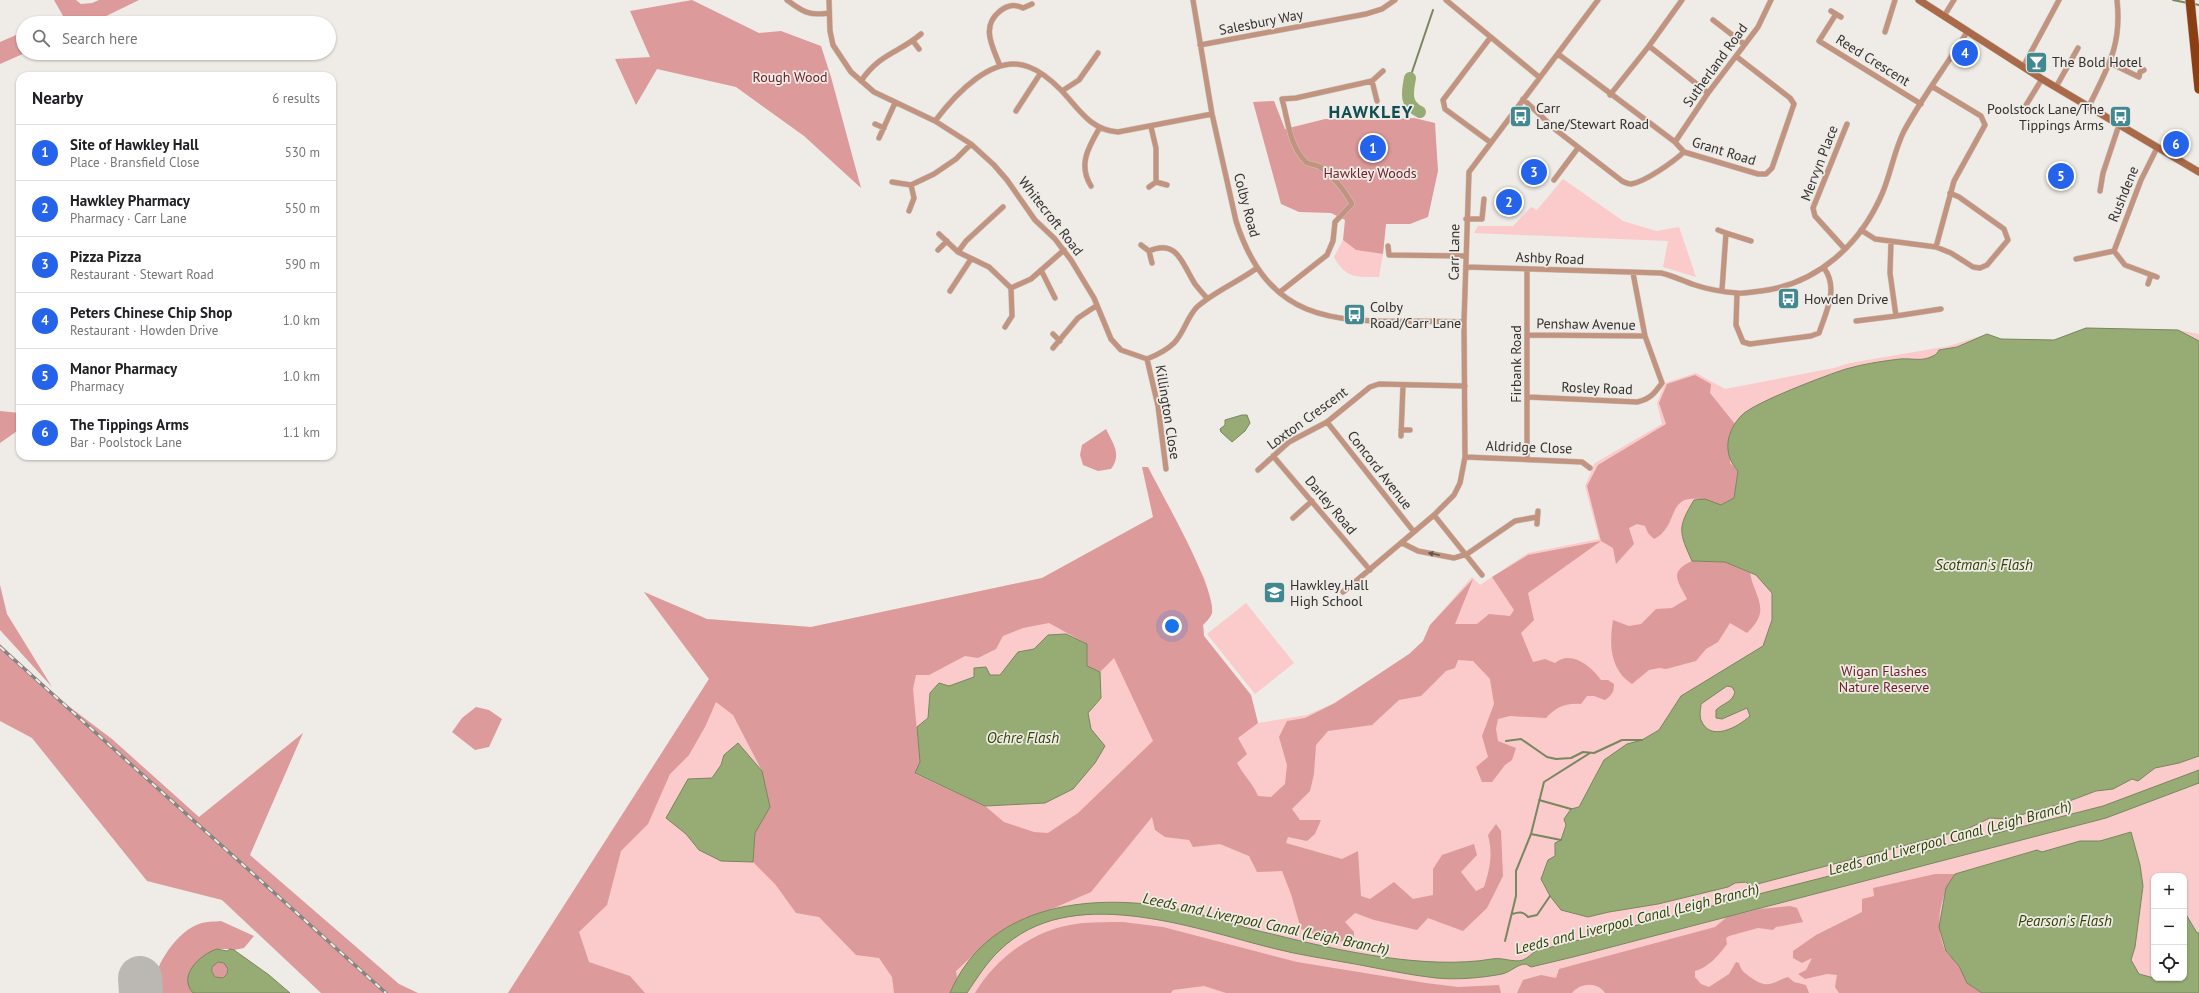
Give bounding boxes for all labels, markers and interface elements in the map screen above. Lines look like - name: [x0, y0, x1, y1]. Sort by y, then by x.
- street label: Salesbury Way: [1217, 5, 1305, 39]
- search box: [16, 16, 336, 60]
- street label: Sutherland Road: [1679, 20, 1751, 110]
- icon: search: [30, 27, 52, 49]
- text: Search here: [62, 29, 138, 48]
- street label: Reed Crescent: [1833, 30, 1914, 90]
- pin: 4: [1952, 38, 1978, 68]
- bar icon: The Bold Hotel: [2023, 49, 2049, 75]
- place label: The Bold Hotel: [2052, 53, 2142, 71]
- park label: Rough Wood: [753, 68, 827, 86]
- text: Nearby: [32, 87, 83, 109]
- text: 6 results: [272, 90, 320, 107]
- place label: Carr Lane/Stewart Road: [1536, 99, 1649, 133]
- district label: HAWKLEY: [1329, 100, 1413, 123]
- place label: Poolstock Lane/The Tippings Arms: [1987, 100, 2104, 134]
- bus stop icon: Carr Lane/Stewart Road: [1507, 103, 1533, 129]
- bus stop icon: Poolstock Lane/The Tippings Arms: [2107, 104, 2133, 130]
- street label: Mervyn Place: [1796, 123, 1842, 203]
- pin: 6: [2163, 129, 2189, 159]
- pin: 1: [1360, 133, 1386, 163]
- street label: Grant Road: [1690, 133, 1758, 169]
- text: Site of Hawkley Hall: [70, 135, 199, 154]
- text: 1: [41, 144, 49, 161]
- text: 530 m: [285, 144, 320, 161]
- text: Place · Bransfield Close: [70, 154, 199, 171]
- pin: 3: [1521, 157, 1547, 187]
- pin: 5: [2048, 161, 2074, 191]
- street label: Rushdene: [2104, 163, 2142, 225]
- park label: Hawkley Woods: [1323, 164, 1417, 182]
- street label: Colby Road: [1230, 171, 1264, 239]
- street label: Whitecroft Road: [1015, 173, 1087, 259]
- pin: 2: [1496, 187, 1522, 217]
- text: Hawkley Pharmacy: [70, 191, 190, 210]
- text: 2: [41, 200, 49, 217]
- text: 550 m: [285, 200, 320, 217]
- text: Pharmacy · Carr Lane: [70, 210, 187, 227]
- street label: Carr Lane: [1445, 224, 1463, 280]
- text: Pizza Pizza: [70, 247, 141, 266]
- street label: Ashby Road: [1515, 248, 1585, 268]
- text: 3: [41, 256, 49, 273]
- text: 590 m: [285, 256, 320, 273]
- text: Restaurant · Stewart Road: [70, 266, 214, 283]
- bus stop icon: Howden Drive: [1776, 286, 1802, 312]
- place label: Howden Drive: [1804, 290, 1888, 308]
- place label: Colby Road/Carr Lane: [1370, 298, 1461, 332]
- bus stop icon: Colby Road/Carr Lane: [1342, 302, 1368, 328]
- text: Peters Chinese Chip Shop: [70, 303, 232, 322]
- text: 4: [41, 312, 49, 329]
- text: 1.0 km: [283, 312, 320, 329]
- street label: Penshaw Avenue: [1536, 314, 1636, 334]
- text: Restaurant · Howden Drive: [70, 322, 218, 339]
- street label: Firbank Road: [1507, 325, 1525, 403]
- text: Manor Pharmacy: [70, 359, 177, 378]
- street label: Killington Close: [1152, 363, 1184, 461]
- text: 5: [41, 368, 49, 385]
- text: 1.0 km: [283, 368, 320, 385]
- text: Pharmacy: [70, 378, 124, 395]
- street label: Rosley Road: [1561, 378, 1633, 398]
- street label: Loxton Crescent: [1263, 383, 1351, 453]
- text: The Tippings Arms: [70, 415, 189, 434]
- text: 6: [41, 424, 49, 441]
- text: 1.1 km: [283, 424, 320, 441]
- street label: Concord Avenue: [1344, 427, 1416, 513]
- text: Bar · Poolstock Lane: [70, 434, 182, 451]
- street label: Aldridge Close: [1485, 436, 1573, 458]
- street label: Darley Road: [1301, 472, 1361, 538]
- one-way arrow: [1428, 550, 1440, 556]
- water label: Scotman's Flash: [1935, 555, 2033, 574]
- place label: Hawkley Hall High School: [1290, 576, 1369, 610]
- school or university icon: Hawkley Hall High School: [1261, 580, 1287, 606]
- your location: [1162, 616, 1182, 636]
- park label: Wigan Flashes Nature Reserve: [1839, 662, 1929, 696]
- water label: Ochre Flash: [987, 728, 1059, 747]
- water label: Leeds and Liverpool Canal (Leigh Branch): [1826, 796, 2074, 879]
- map controls: [2151, 873, 2187, 981]
- button: +: [2151, 873, 2187, 909]
- water label: Leeds and Liverpool Canal (Leigh Branch): [1513, 879, 1761, 958]
- water label: Leeds and Liverpool Canal (Leigh Branch): [1141, 888, 1391, 959]
- button: −: [2151, 909, 2187, 945]
- water label: Pearson's Flash: [2018, 911, 2112, 930]
- button: locate: [2151, 945, 2187, 981]

